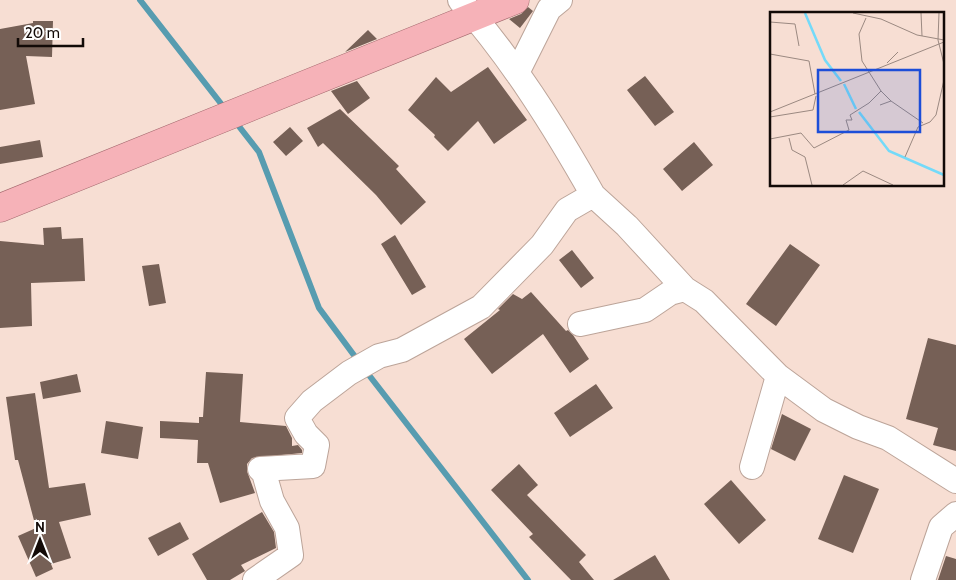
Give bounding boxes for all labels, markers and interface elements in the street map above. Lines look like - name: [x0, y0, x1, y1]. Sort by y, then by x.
- inset map: [770, 12, 944, 186]
- scale bar: [18, 15, 82, 47]
- text: 20 m: [25, 24, 60, 42]
- north arrow: [15, 515, 65, 565]
- text: N: [35, 518, 45, 536]

